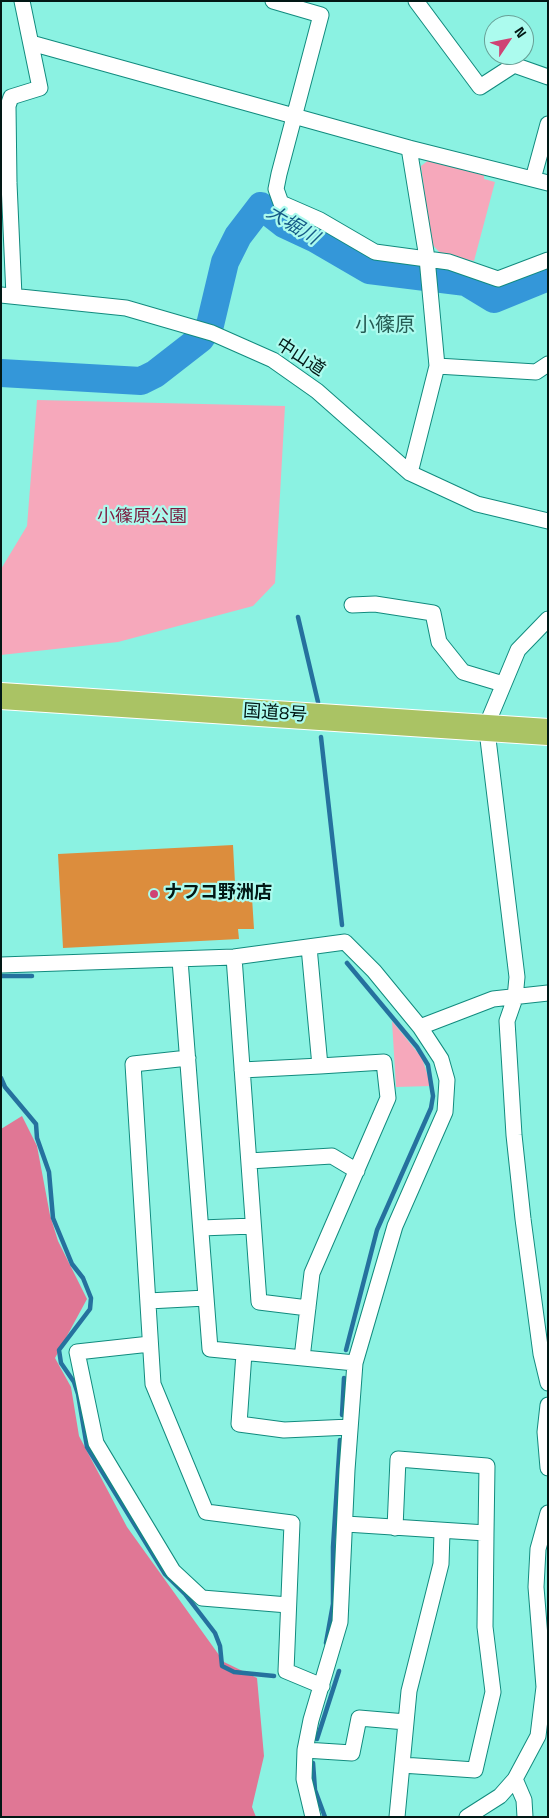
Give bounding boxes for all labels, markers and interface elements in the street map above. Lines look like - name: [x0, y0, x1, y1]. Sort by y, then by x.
- north arrow: [484, 15, 534, 65]
- text: N: [510, 22, 532, 42]
- water label: 大堀川: [262, 202, 322, 250]
- district label: 小篠原: [355, 314, 415, 338]
- street label: 中山道: [271, 334, 329, 382]
- park label: 小篠原公園: [97, 507, 187, 529]
- street label: 国道8号: [242, 701, 308, 727]
- place label: ナフコ野洲店: [164, 883, 272, 905]
- marker: ナフコ野洲店: [148, 888, 160, 900]

